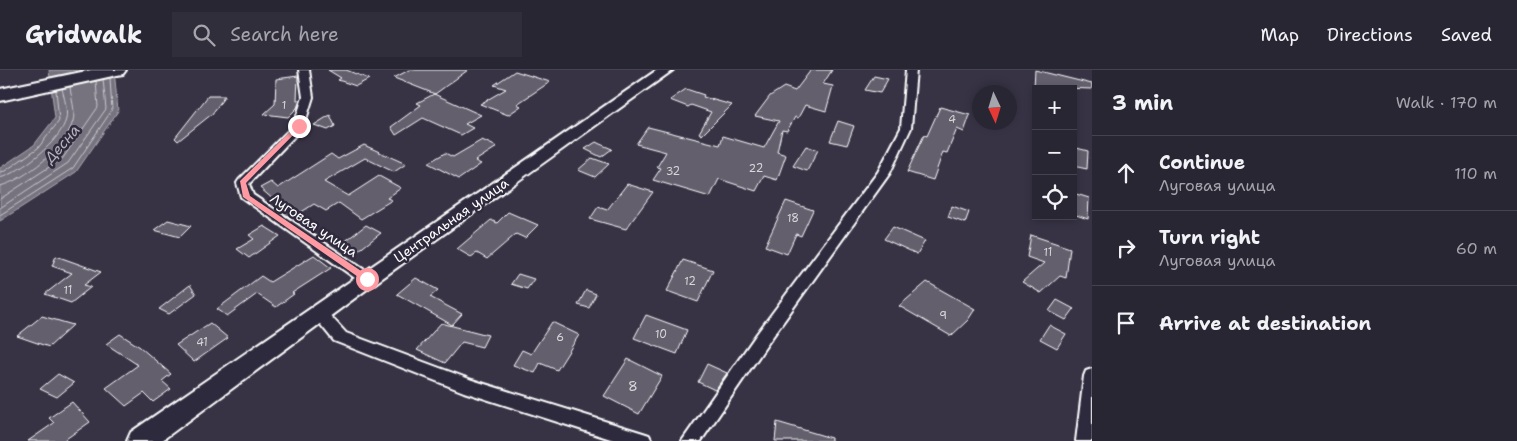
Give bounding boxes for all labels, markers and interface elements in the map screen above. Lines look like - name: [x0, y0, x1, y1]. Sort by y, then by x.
- search box: [172, 12, 522, 57]
- text: Gridwalk: [25, 19, 142, 51]
- icon: search: [190, 21, 218, 49]
- text: Search here: [230, 22, 339, 47]
- text: Map: [1261, 23, 1299, 47]
- text: Directions: [1327, 23, 1413, 47]
- text: Saved: [1441, 23, 1492, 47]
- north arrow: [972, 85, 1017, 130]
- map controls: [1032, 85, 1077, 220]
- button: +: [1032, 85, 1077, 130]
- text: 3 min: [1112, 89, 1173, 117]
- text: Walk · 170 m: [1396, 92, 1497, 113]
- house number: 1: [282, 98, 286, 113]
- house number: 4: [948, 112, 956, 127]
- route end: [288, 115, 311, 138]
- water label: Десна: [39, 120, 84, 168]
- button: −: [1032, 130, 1077, 175]
- text: Continue: [1159, 150, 1245, 175]
- icon: ahead: [1112, 159, 1140, 187]
- house number: 22: [749, 161, 763, 176]
- text: 110 m: [1454, 163, 1497, 184]
- house number: 32: [666, 164, 680, 179]
- street label: Центральная улица: [390, 173, 512, 266]
- button: locate: [1032, 175, 1077, 220]
- text: Луговая улица: [1159, 175, 1276, 196]
- street label: Луговая улица: [267, 189, 362, 261]
- house number: 18: [787, 211, 799, 226]
- text: Turn right: [1159, 225, 1260, 250]
- icon: right: [1112, 234, 1140, 262]
- text: 60 m: [1456, 238, 1497, 259]
- house number: 11: [1044, 245, 1052, 260]
- text: Луговая улица: [1159, 250, 1276, 271]
- route start: [356, 268, 379, 291]
- house number: 12: [684, 274, 696, 289]
- house number: 11: [64, 283, 72, 298]
- house number: 9: [939, 308, 947, 323]
- icon: arrive: [1112, 309, 1140, 337]
- text: Arrive at destination: [1159, 311, 1371, 336]
- house number: 10: [655, 327, 667, 342]
- house number: 6: [556, 330, 564, 345]
- house number: 41: [196, 335, 208, 350]
- house number: 8: [628, 377, 638, 395]

